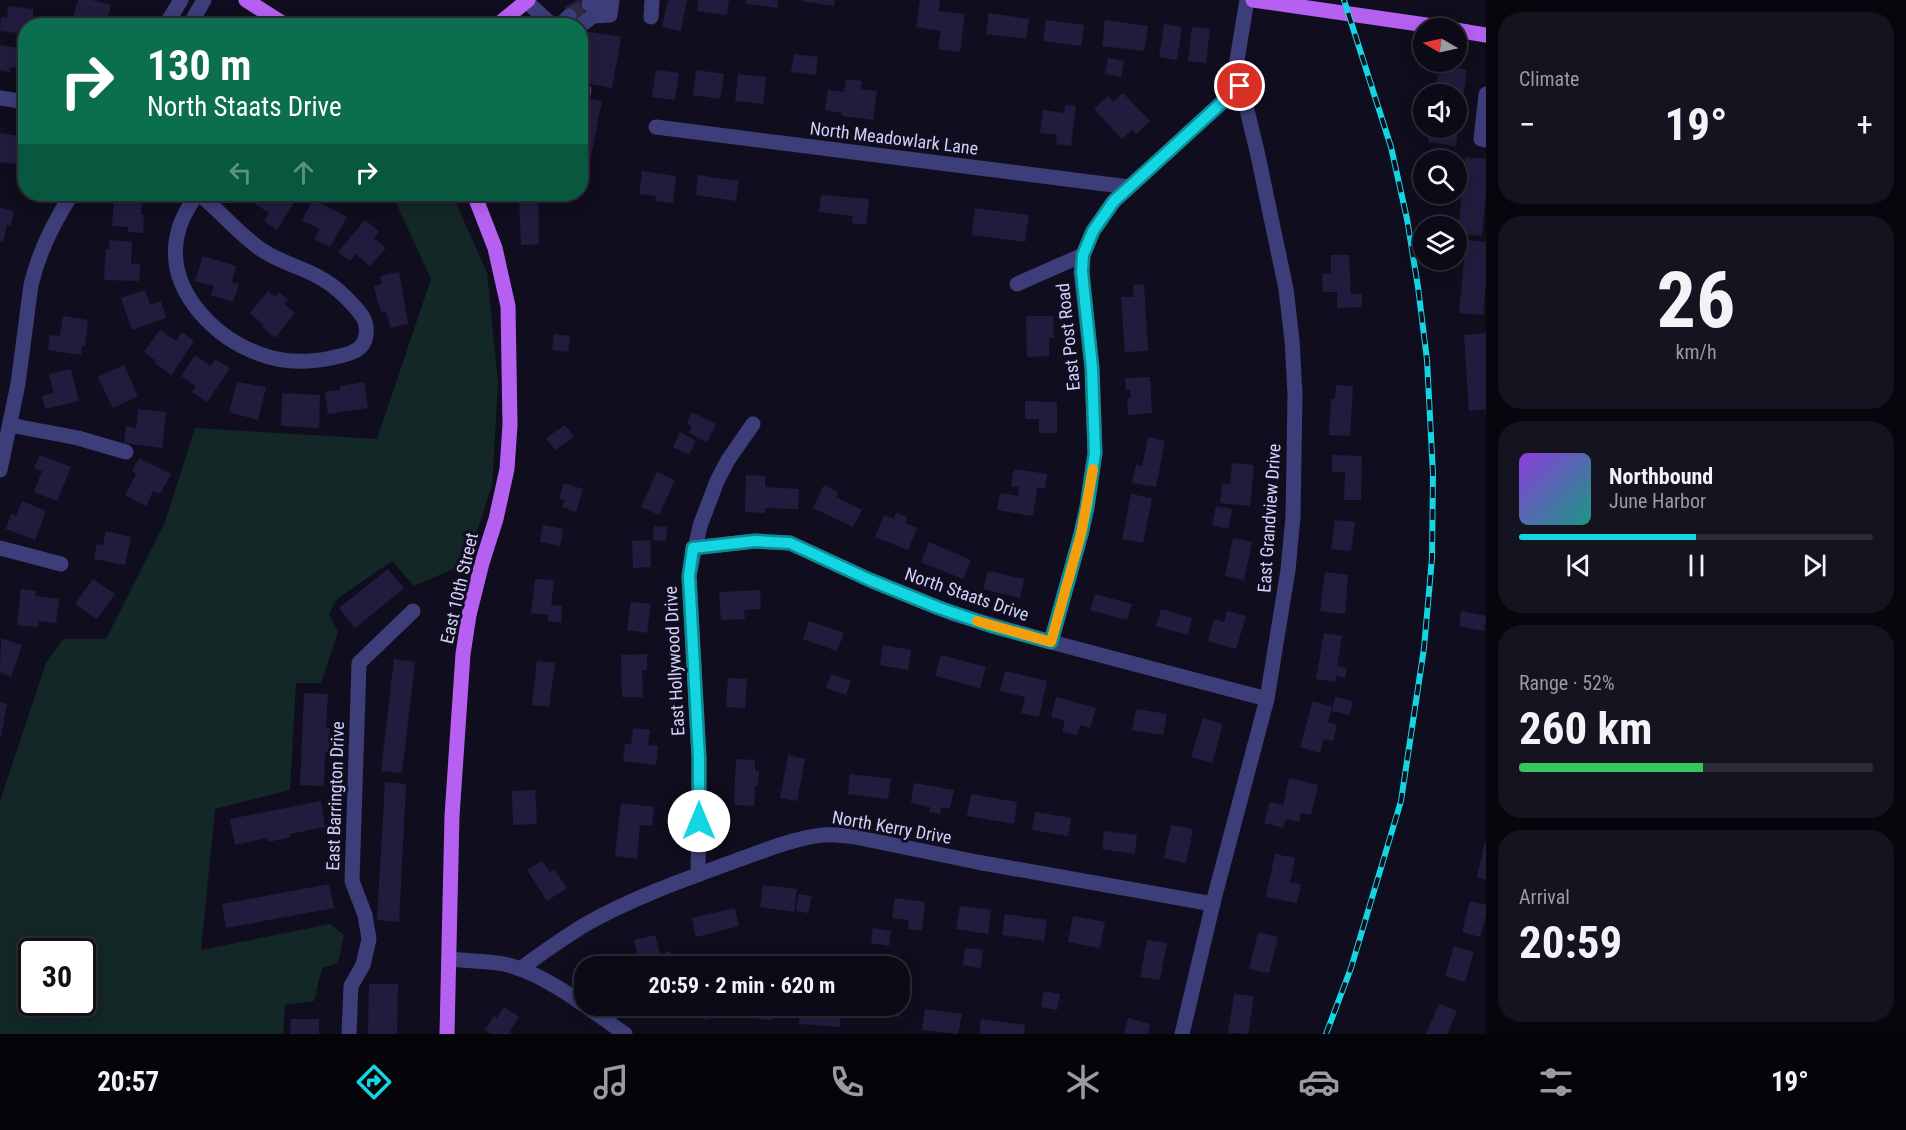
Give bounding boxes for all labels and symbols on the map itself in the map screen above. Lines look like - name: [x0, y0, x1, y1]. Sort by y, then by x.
- north arrow: [1413, 18, 1467, 72]
- pin: [1214, 60, 1265, 111]
- street label: North Meadowlark Lane: [809, 117, 979, 159]
- street label: East Post Road: [1052, 282, 1084, 392]
- street label: East Grandview Drive: [1253, 443, 1285, 593]
- street label: East 10th Street: [436, 530, 482, 646]
- street label: North Staats Drive: [902, 563, 1032, 625]
- street label: East Hollywood Drive: [660, 586, 688, 736]
- street label: East Barrington Drive: [322, 721, 348, 871]
- position arrow: [667, 789, 731, 853]
- street label: North Kerry Drive: [831, 806, 953, 848]
- speed limit sign: 30: [18, 938, 96, 1016]

